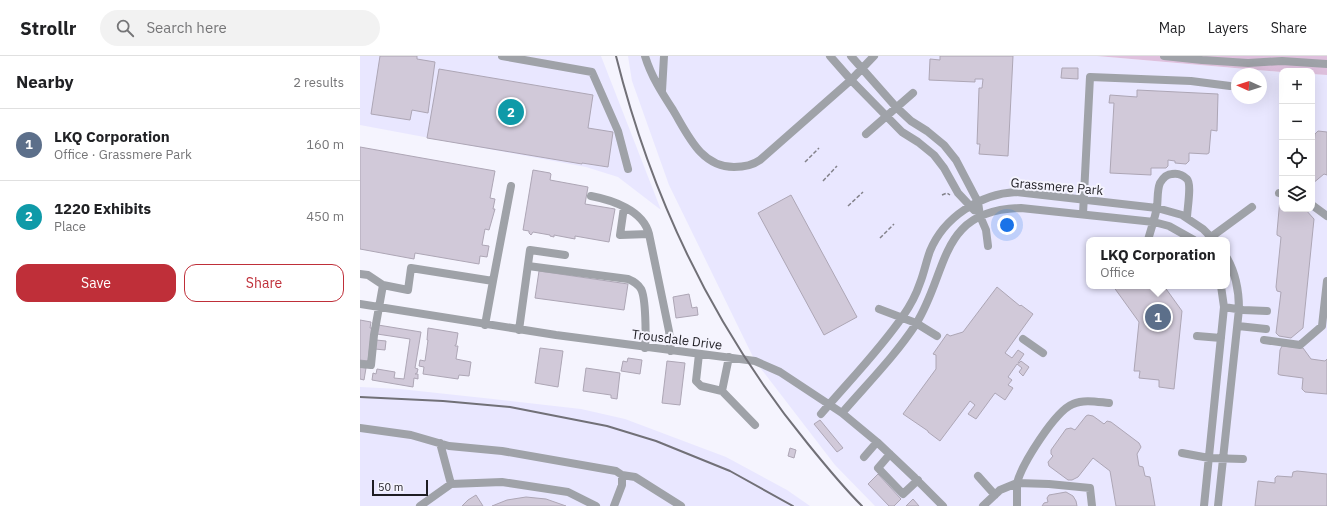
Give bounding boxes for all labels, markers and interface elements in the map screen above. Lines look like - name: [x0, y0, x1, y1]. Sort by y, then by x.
- search box: [100, 10, 380, 46]
- text: Strollr: [20, 16, 76, 40]
- icon: search: [114, 17, 136, 39]
- text: Search here: [146, 18, 227, 37]
- text: Map: [1159, 19, 1186, 37]
- text: Layers: [1208, 19, 1249, 37]
- text: Share: [1271, 19, 1307, 37]
- north arrow: [1231, 68, 1267, 104]
- map controls: [1279, 68, 1315, 212]
- button: +: [1279, 68, 1315, 104]
- text: Nearby: [16, 71, 74, 93]
- text: 2 results: [293, 74, 344, 91]
- pin: 2: [498, 97, 524, 127]
- button: −: [1279, 104, 1315, 140]
- text: LKQ Corporation: [54, 127, 170, 146]
- text: 1: [25, 136, 33, 153]
- text: 160 m: [306, 136, 344, 153]
- button: locate: [1279, 140, 1315, 176]
- text: Office · Grassmere Park: [54, 146, 192, 163]
- street label: Grassmere Park: [1010, 174, 1104, 199]
- button: layers: [1279, 176, 1315, 212]
- text: 1220 Exhibits: [54, 199, 151, 218]
- text: 2: [25, 208, 33, 225]
- text: 450 m: [306, 208, 344, 225]
- your location: [997, 215, 1017, 235]
- text: Place: [54, 218, 86, 235]
- popup: [1086, 237, 1230, 289]
- text: LKQ Corporation: [1100, 245, 1216, 264]
- button: Save: [16, 264, 176, 302]
- button: Share: [184, 264, 344, 302]
- text: Office: [1100, 264, 1135, 281]
- pin: 1: [1145, 302, 1171, 332]
- street label: Trousdale Drive: [631, 326, 723, 353]
- scale bar: [372, 478, 428, 497]
- text: 50 m: [378, 480, 403, 494]

